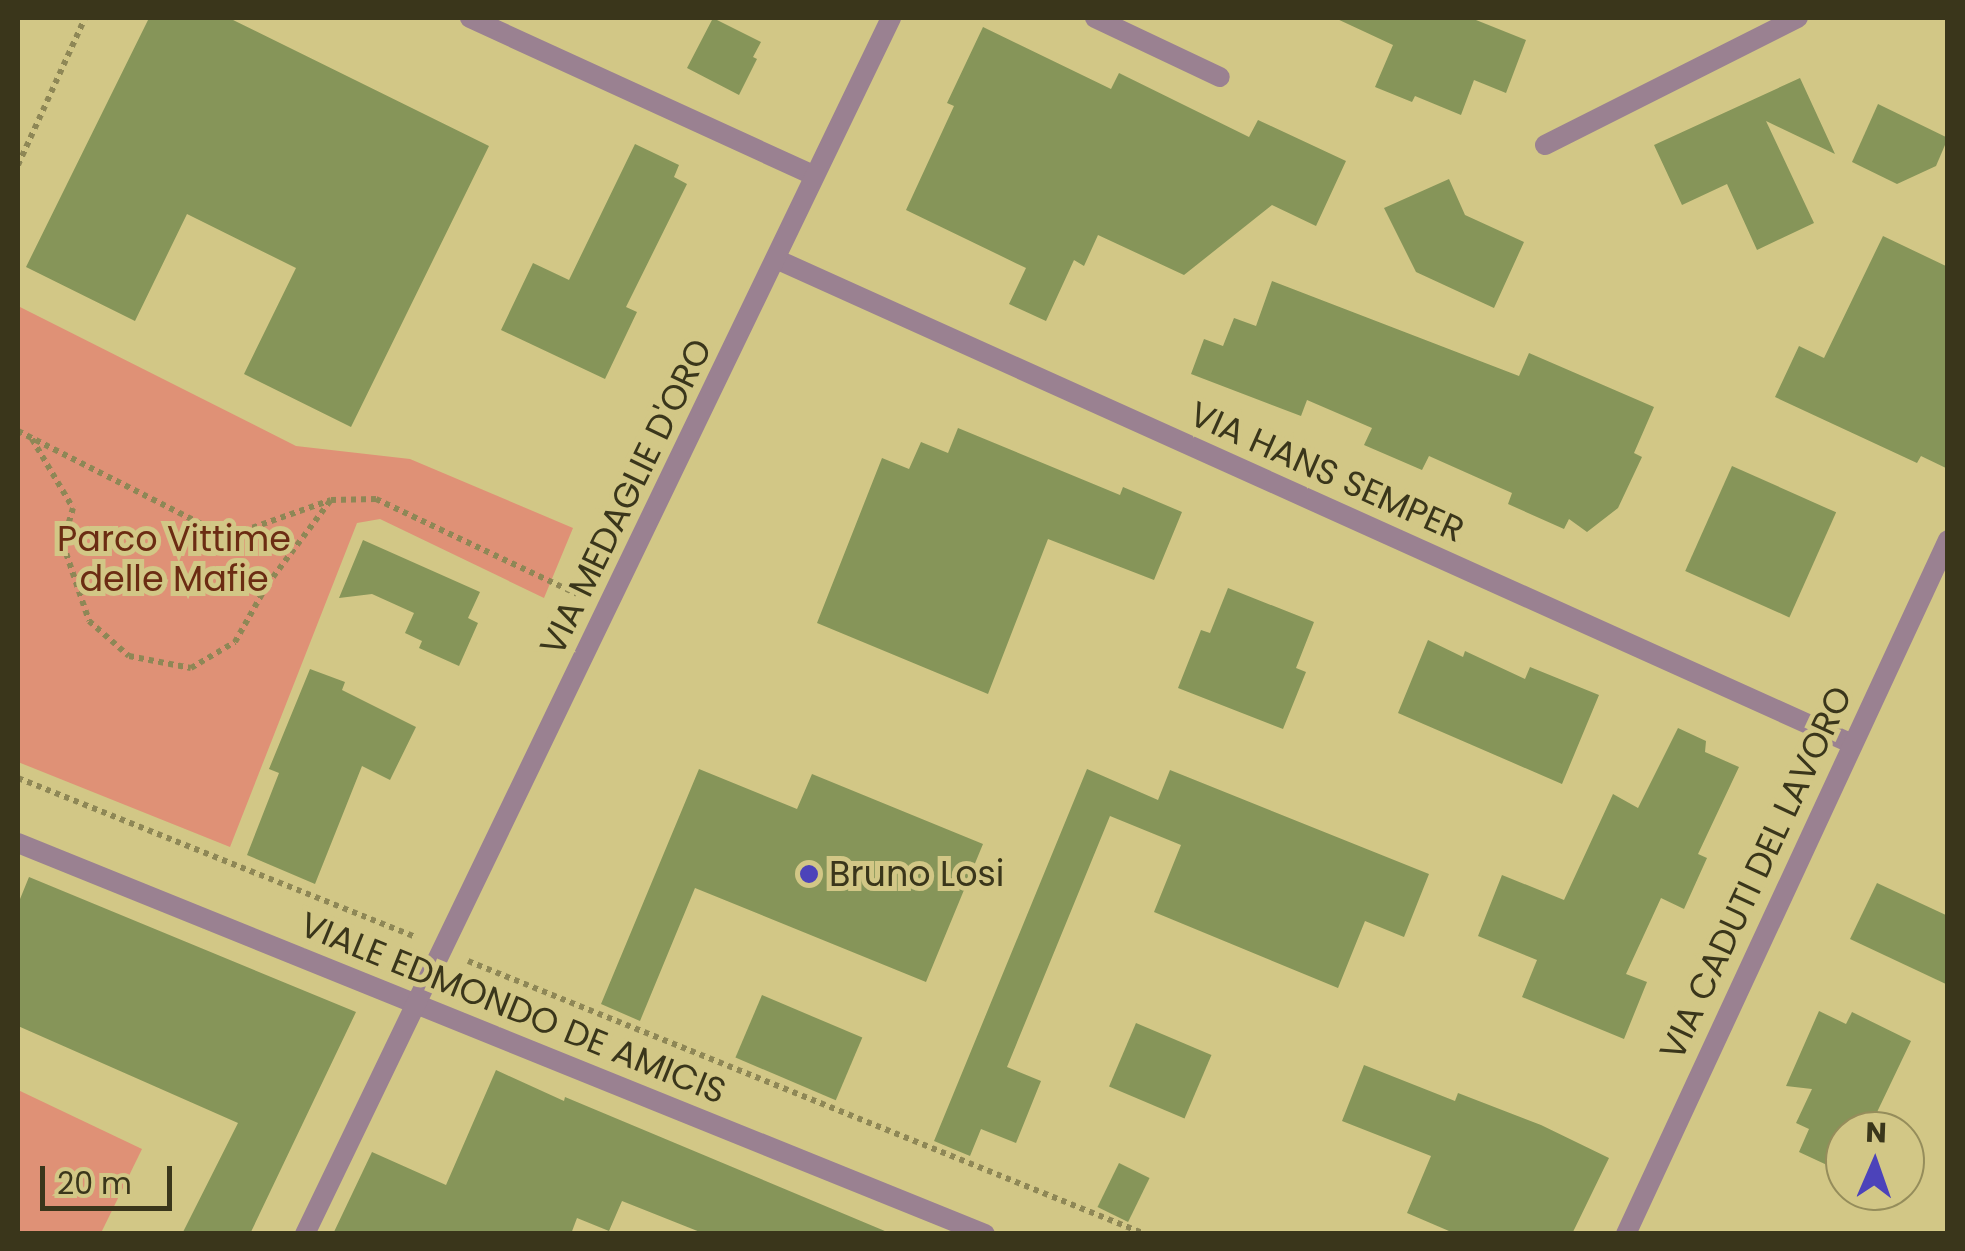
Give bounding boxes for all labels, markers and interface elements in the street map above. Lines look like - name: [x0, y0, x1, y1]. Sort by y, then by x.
- street label: VIA MEDAGLIE D'ORO: [531, 332, 721, 662]
- street label: VIA HANS SEMPER: [1183, 393, 1471, 551]
- park label: Parco Vittime delle Mafie: [57, 518, 291, 600]
- street label: VIA CADUTI DEL LAVORO: [1651, 680, 1861, 1066]
- place label: Bruno Losi: [829, 853, 1004, 895]
- marker: Bruno Losi: [798, 863, 820, 885]
- street label: VIALE EDMONDO DE AMICIS: [294, 903, 732, 1113]
- north arrow: [1825, 1111, 1925, 1211]
- text: N: [1865, 1113, 1887, 1152]
- scale bar: [45, 1146, 178, 1208]
- text: 20 m: [57, 1162, 132, 1205]

